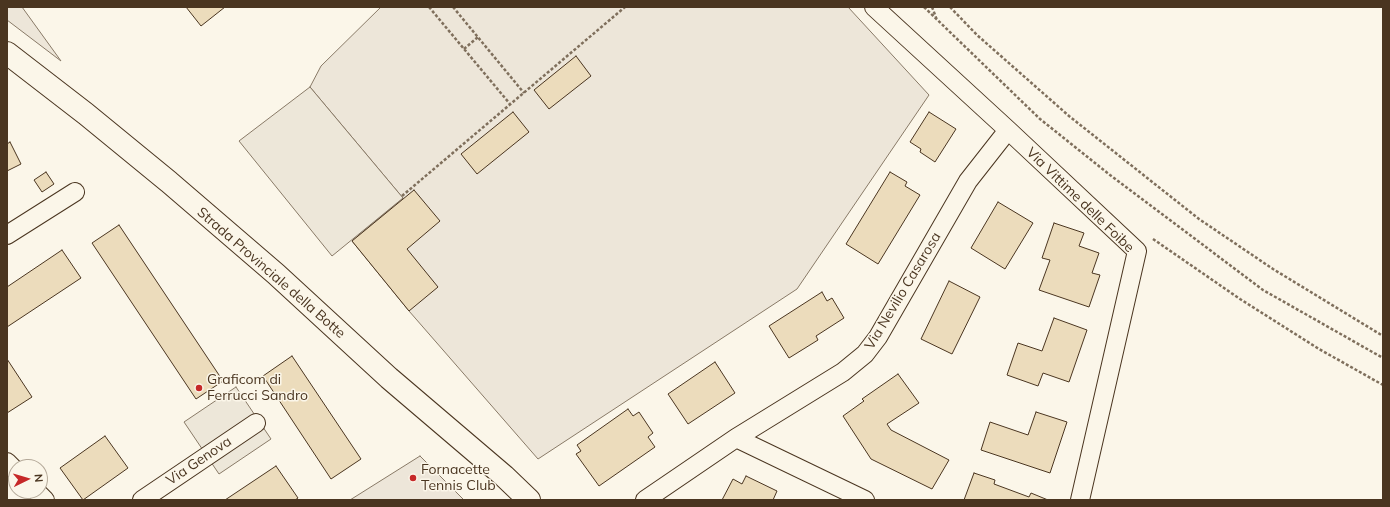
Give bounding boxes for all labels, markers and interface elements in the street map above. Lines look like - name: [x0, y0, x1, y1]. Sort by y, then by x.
- street label: Via Vittime delle Foibe: [1022, 144, 1138, 256]
- street label: Strada Provinciale della Botte: [193, 204, 349, 342]
- street label: Via Nevilio Casarosa: [861, 229, 945, 353]
- place label: Graficom di Ferrucci Sandro: [207, 372, 308, 404]
- marker: Graficom di Ferrucci Sandro: [194, 383, 204, 393]
- street label: Via Genova: [163, 433, 235, 489]
- north arrow: [8, 459, 48, 499]
- place label: Fornacette Tennis Club: [421, 462, 496, 494]
- text: N: [32, 473, 46, 483]
- marker: Fornacette Tennis Club: [408, 473, 418, 483]

